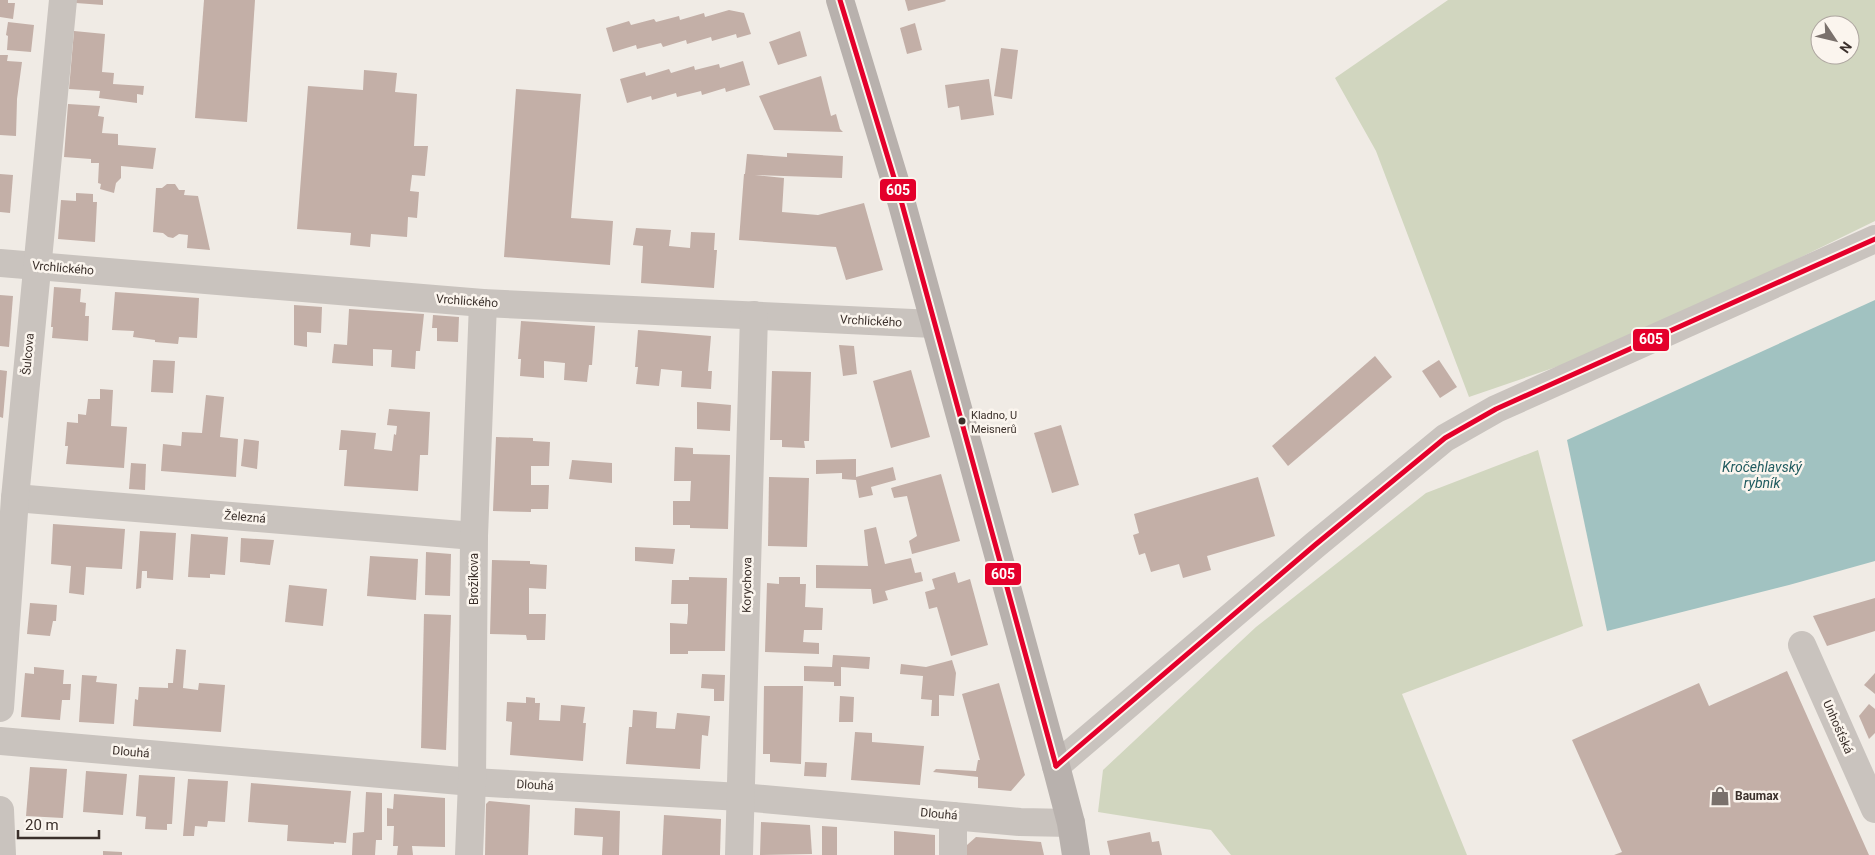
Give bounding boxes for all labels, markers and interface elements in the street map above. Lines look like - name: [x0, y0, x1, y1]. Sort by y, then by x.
- north arrow: [1810, 15, 1860, 65]
- text: N: [1836, 39, 1855, 56]
- line badge: 605: [879, 178, 917, 202]
- text: 605: [886, 182, 910, 198]
- street label: Vrchlického: [31, 258, 95, 278]
- street label: Vrchlického: [435, 292, 499, 310]
- street label: Vrchlického: [840, 312, 903, 330]
- line badge: 605: [1632, 328, 1670, 352]
- text: 605: [1639, 331, 1663, 347]
- street label: Šulcova: [18, 332, 37, 376]
- place label: Kladno, U Meisnerů: [971, 409, 1017, 436]
- marker: Kladno, U Meisnerů: [957, 416, 967, 426]
- water label: Kročehlavský rybník: [1722, 459, 1803, 491]
- street label: Železná: [224, 507, 267, 526]
- street label: Brožíkova: [467, 553, 481, 605]
- street label: Korychova: [740, 557, 754, 613]
- line badge: 605: [984, 562, 1022, 586]
- text: 605: [991, 566, 1015, 582]
- street label: Unhošťská: [1820, 698, 1856, 756]
- street label: Dlouhá: [112, 743, 150, 761]
- street label: Dlouhá: [516, 777, 554, 793]
- shop icon: Baumax: [1709, 785, 1731, 807]
- place label: Baumax: [1735, 789, 1780, 803]
- street label: Dlouhá: [920, 805, 958, 823]
- scale bar: [18, 808, 99, 840]
- text: 20 m: [25, 816, 59, 834]

